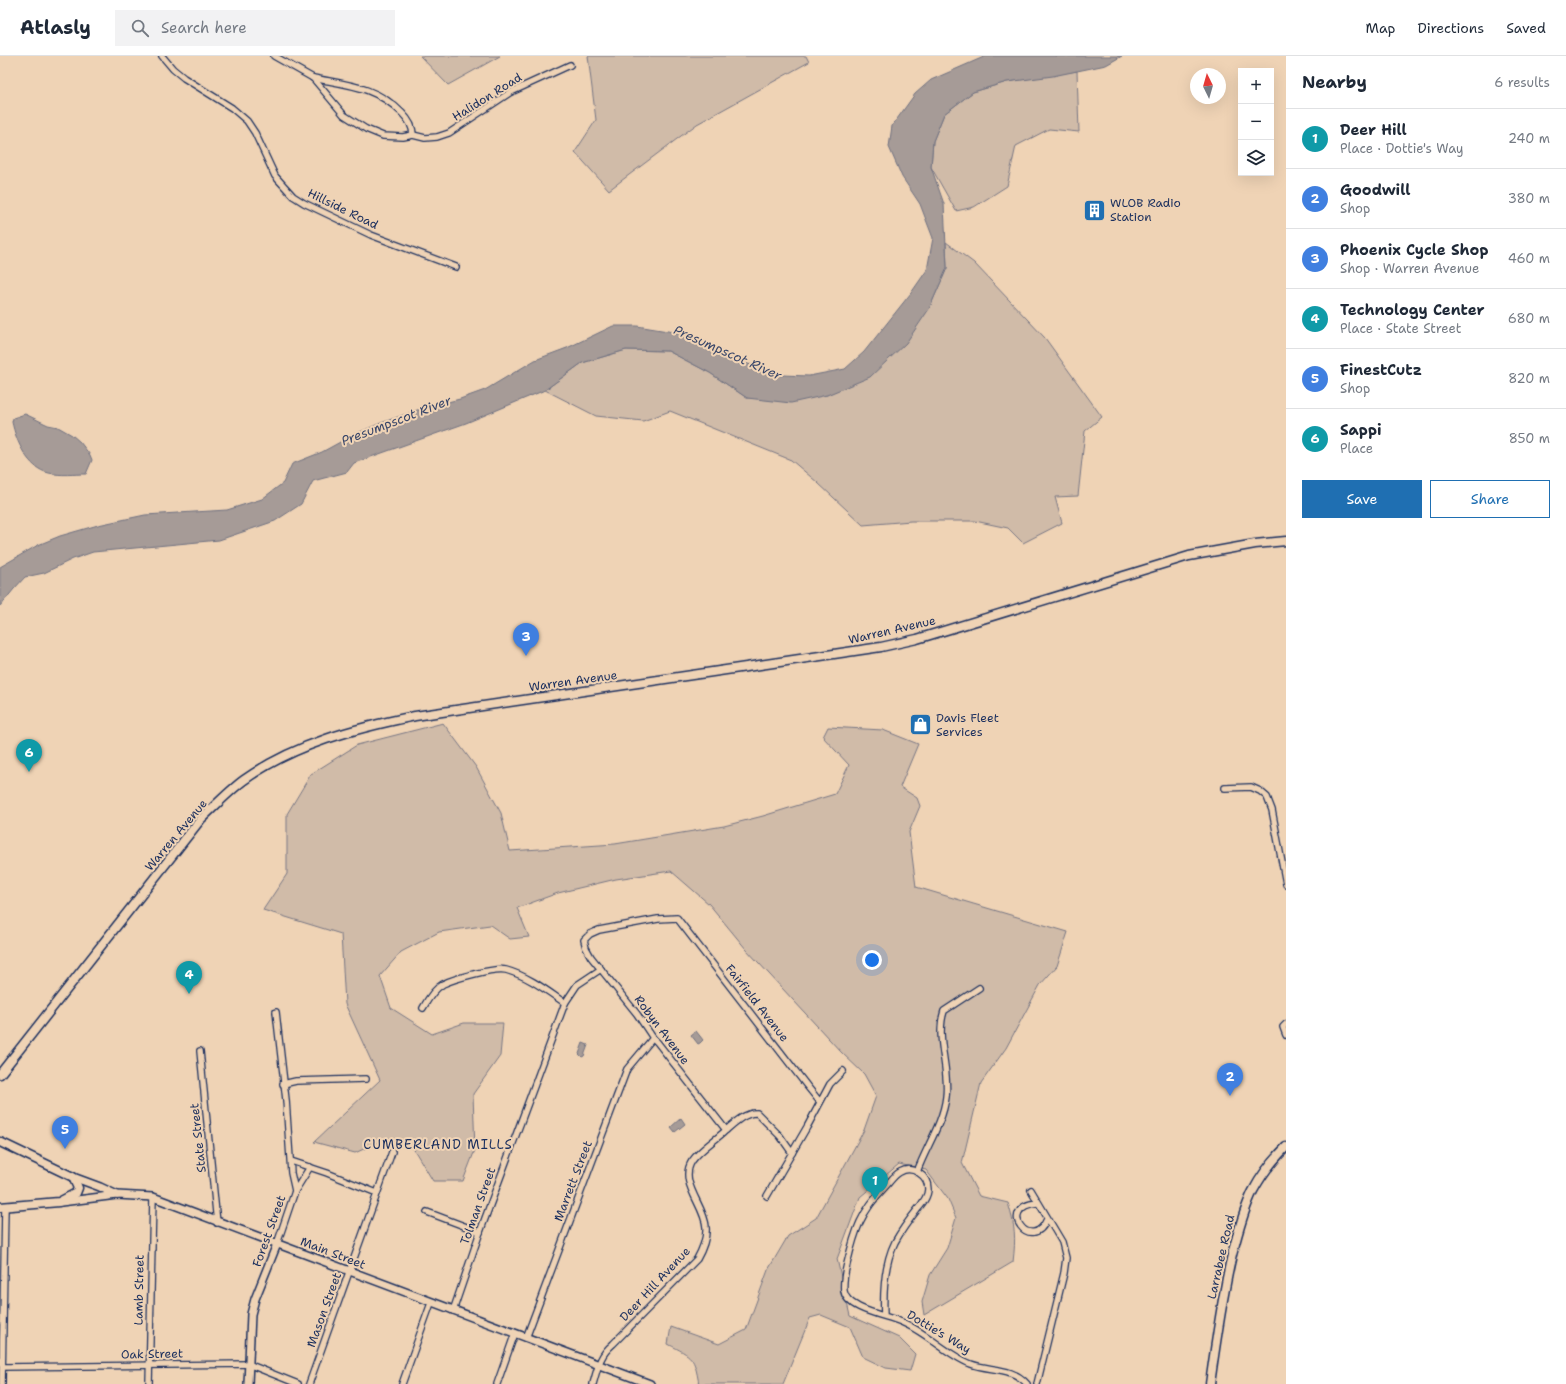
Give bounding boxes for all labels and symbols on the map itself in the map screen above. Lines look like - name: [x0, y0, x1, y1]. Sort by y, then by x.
- north arrow: [1190, 68, 1226, 104]
- street label: Halidon Road: [449, 69, 525, 125]
- street label: Hillside Road: [305, 185, 381, 233]
- place label: WLOB Radio Station: [1110, 195, 1181, 225]
- building icon: WLOB Radio Station: [1081, 197, 1107, 223]
- water label: Presumpscot River: [671, 321, 785, 384]
- water label: Presumpscot River: [339, 391, 454, 449]
- street label: Warren Avenue: [847, 612, 937, 648]
- pin: 3: [513, 623, 539, 656]
- street label: Warren Avenue: [528, 667, 618, 695]
- place label: Davis Fleet Services: [936, 710, 999, 740]
- shop icon: Davis Fleet Services: [907, 712, 933, 738]
- pin: 6: [16, 739, 42, 772]
- street label: Warren Avenue: [141, 796, 211, 874]
- your location: [862, 950, 882, 970]
- pin: 4: [176, 961, 202, 994]
- street label: Fairfield Avenue: [722, 961, 792, 1045]
- street label: Robyn Avenue: [631, 992, 693, 1068]
- pin: 2: [1217, 1063, 1243, 1096]
- street label: State Street: [186, 1102, 210, 1174]
- pin: 5: [52, 1116, 78, 1149]
- district label: CUMBERLAND MILLS: [363, 1136, 513, 1153]
- street label: Marrett Street: [550, 1138, 596, 1224]
- street label: Tolman Street: [457, 1165, 499, 1247]
- pin: 1: [862, 1167, 888, 1200]
- street label: Forest Street: [249, 1193, 289, 1269]
- street label: Larrabee Road: [1204, 1213, 1239, 1301]
- street label: Main Street: [298, 1233, 368, 1273]
- street label: Deer Hill Avenue: [616, 1243, 694, 1325]
- street label: Lamb Street: [130, 1255, 148, 1325]
- street label: Mason Street: [303, 1270, 345, 1350]
- street label: Dottie's Way: [904, 1307, 974, 1357]
- street label: Oak Street: [121, 1345, 183, 1363]

